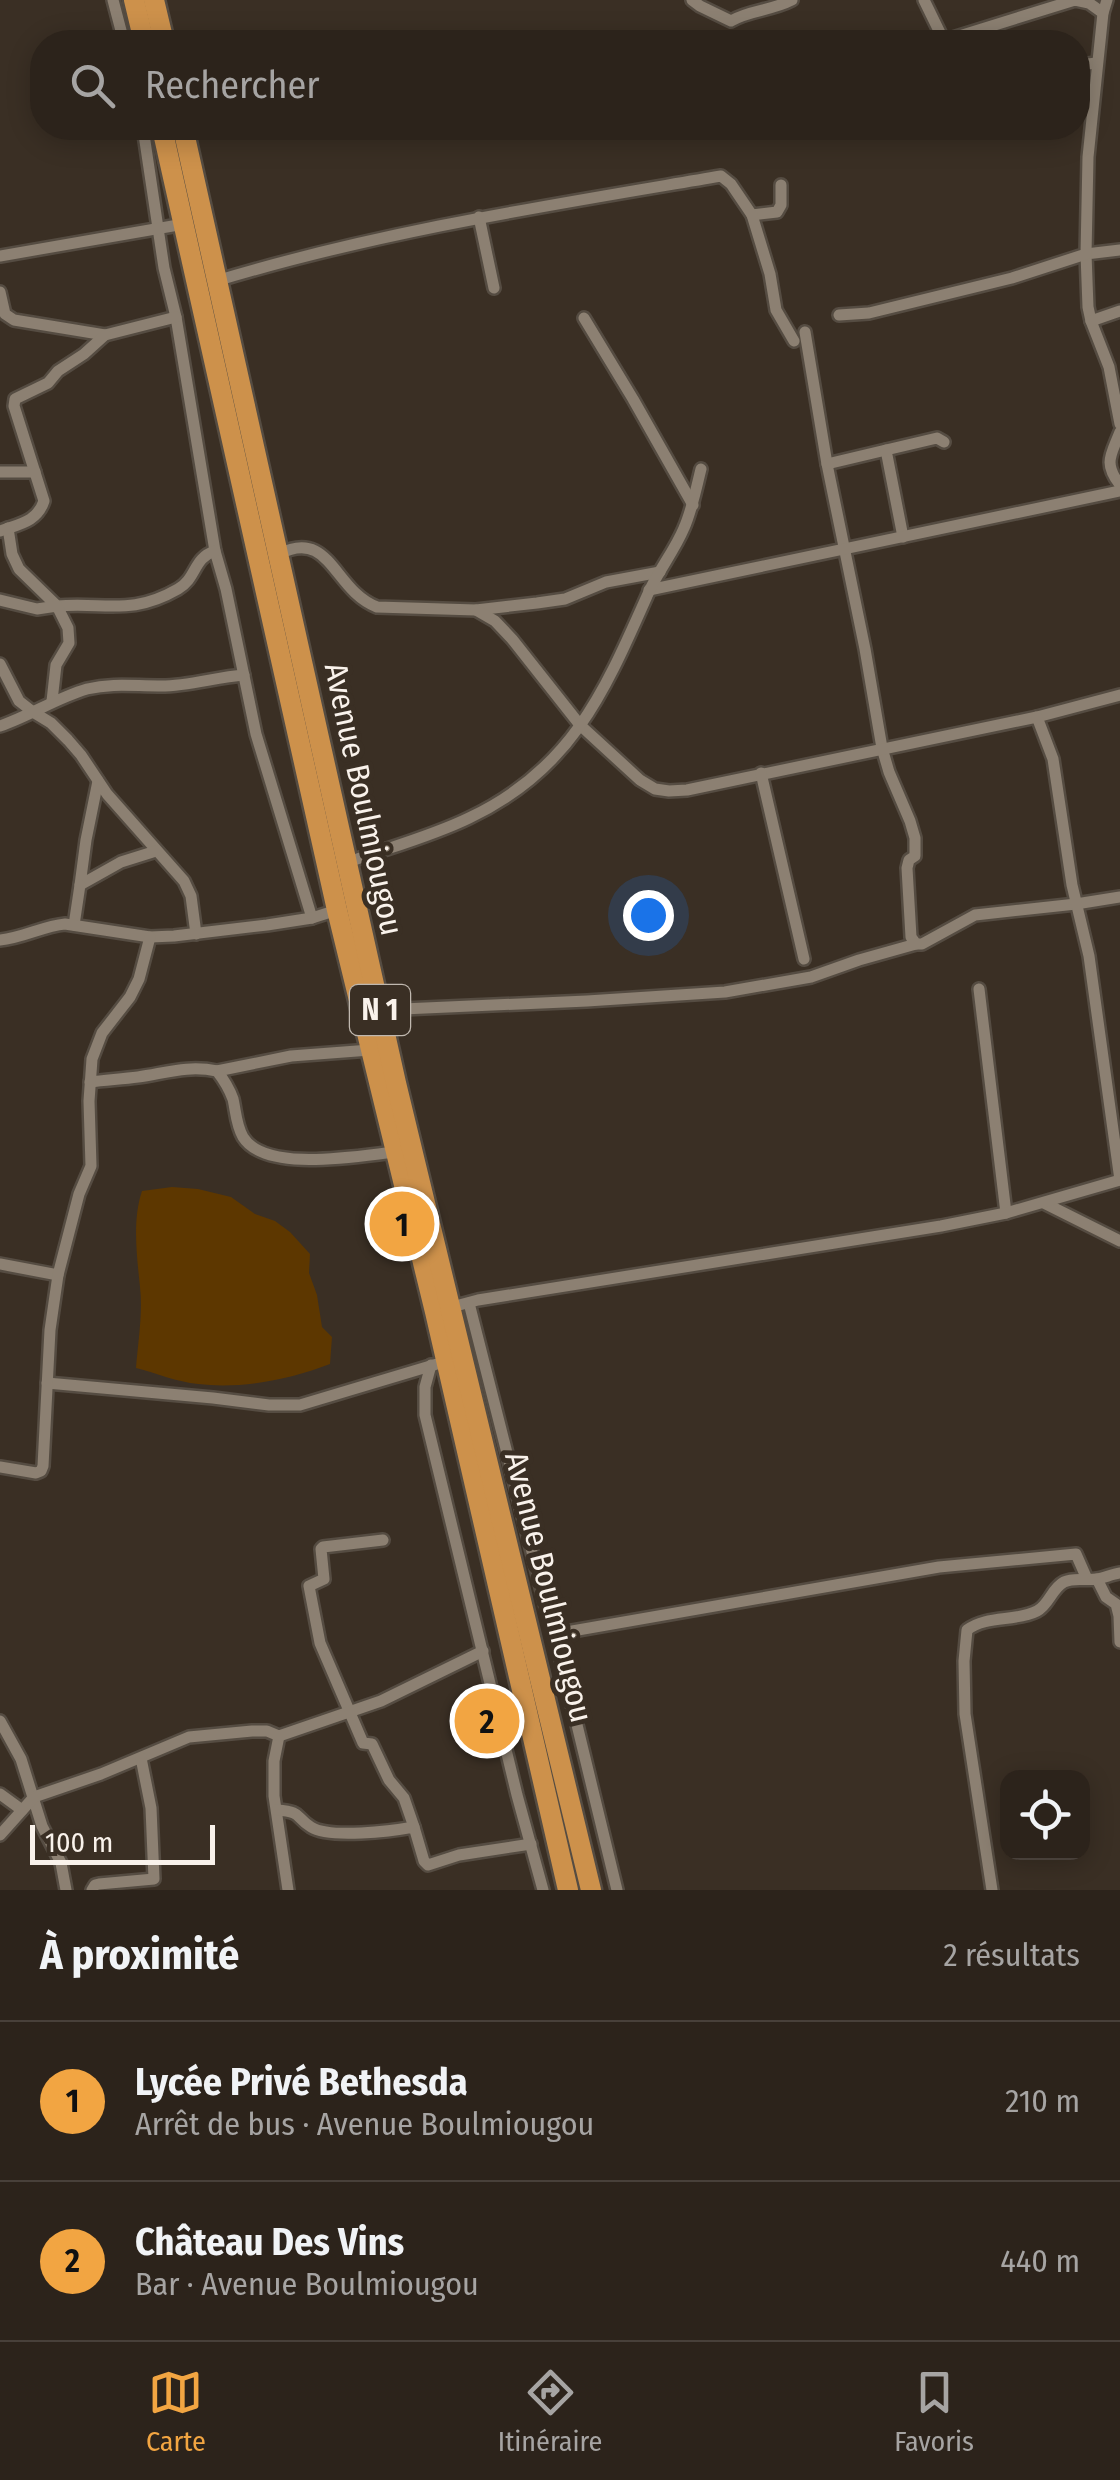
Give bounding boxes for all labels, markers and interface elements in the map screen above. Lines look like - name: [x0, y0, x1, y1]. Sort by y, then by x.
- search box: [30, 30, 1090, 140]
- icon: search: [65, 58, 120, 113]
- text: Rechercher: [145, 62, 320, 108]
- street label: Avenue Boulmiougou: [317, 659, 411, 939]
- your location: [623, 890, 674, 941]
- road number: N 1: [350, 985, 410, 1035]
- pin: 1: [370, 1186, 434, 1262]
- street label: Avenue Boulmiougou: [497, 1448, 601, 1726]
- pin: 2: [454, 1684, 520, 1758]
- map controls: [1000, 1770, 1090, 1860]
- button: locate: [1000, 1770, 1090, 1860]
- scale bar: [30, 1820, 215, 1864]
- text: 100 m: [45, 1826, 113, 1859]
- text: À proximité: [40, 1930, 239, 1980]
- text: 2 résultats: [943, 1936, 1080, 1974]
- text: Lycée Privé Bethesda: [135, 2059, 468, 2105]
- text: 1: [66, 2082, 79, 2120]
- text: 210 m: [1005, 2082, 1080, 2120]
- text: Arrêt de bus · Avenue Boulmiougou: [135, 2105, 594, 2143]
- text: Château Des Vins: [135, 2219, 404, 2265]
- text: 2: [65, 2242, 80, 2280]
- text: 440 m: [1000, 2242, 1080, 2280]
- text: Bar · Avenue Boulmiougou: [135, 2265, 479, 2303]
- tab: Carte: [146, 2365, 206, 2458]
- tab: Itinéraire: [498, 2365, 602, 2458]
- tab: Favoris: [894, 2365, 974, 2458]

